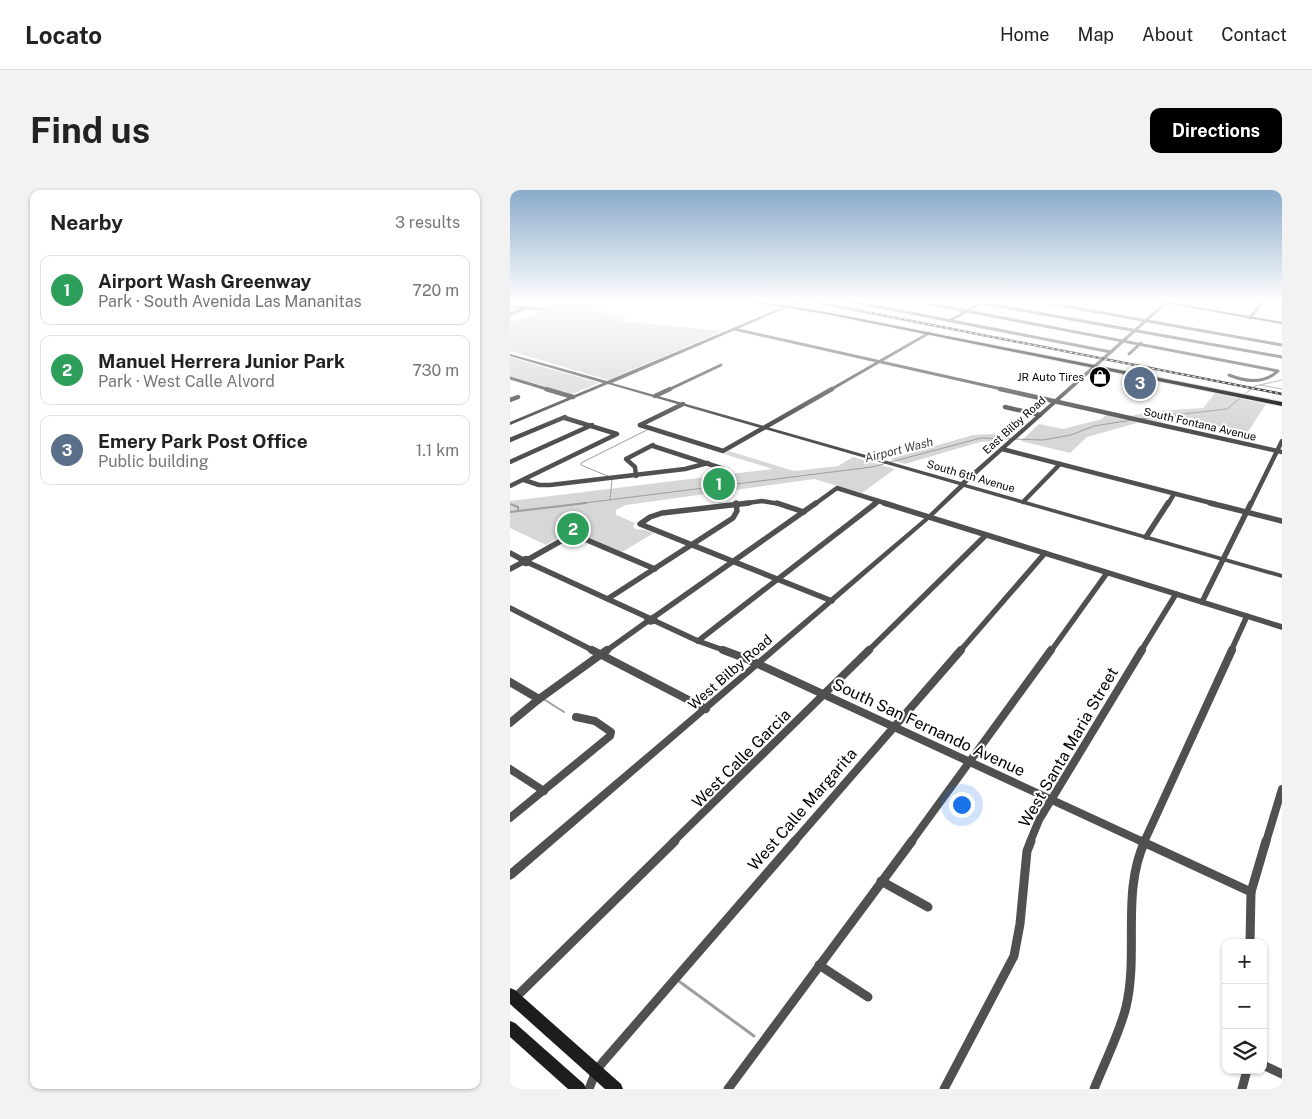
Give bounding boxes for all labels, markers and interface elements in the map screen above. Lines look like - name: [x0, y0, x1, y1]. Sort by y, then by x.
- text: Locato: [25, 21, 102, 49]
- text: Home: [1000, 24, 1050, 45]
- text: Map: [1078, 24, 1114, 45]
- text: About: [1142, 24, 1193, 45]
- text: Contact: [1221, 24, 1287, 45]
- button: Directions: [1150, 108, 1282, 153]
- text: Find us: [30, 110, 150, 151]
- text: Nearby: [50, 210, 123, 235]
- text: 3 results: [395, 213, 460, 232]
- text: Airport Wash Greenway: [98, 270, 311, 292]
- text: 1: [64, 281, 70, 300]
- text: 720 m: [412, 281, 459, 300]
- text: Park · South Avenida Las Mananitas: [98, 292, 362, 311]
- text: Manuel Herrera Junior Park: [98, 350, 345, 372]
- text: 2: [62, 361, 72, 380]
- text: 730 m: [412, 361, 459, 380]
- pin: 3: [1124, 364, 1156, 402]
- shop icon: JR Auto Tires: [1088, 365, 1112, 389]
- place label: JR Auto Tires: [1017, 371, 1084, 383]
- text: Park · West Calle Alvord: [98, 372, 275, 391]
- street label: East Bilby Road: [980, 394, 1048, 456]
- street label: South Fontana Avenue: [1143, 405, 1257, 443]
- text: Emery Park Post Office: [98, 430, 308, 452]
- water label: Airport Wash: [863, 435, 935, 465]
- text: 3: [62, 441, 72, 460]
- text: 1.1 km: [416, 441, 459, 460]
- text: Public building: [98, 452, 209, 471]
- street label: South 6th Avenue: [926, 458, 1016, 494]
- pin: 1: [703, 465, 735, 503]
- pin: 2: [557, 510, 589, 548]
- street label: West Bilby Road: [685, 631, 775, 713]
- street label: West Santa Maria Street: [1015, 664, 1122, 831]
- street label: South San Fernando Avenue: [830, 674, 1028, 780]
- street label: West Calle Garcia: [688, 705, 795, 812]
- street label: West Calle Margarita: [744, 744, 861, 874]
- your location: [949, 792, 975, 818]
- map controls: [1222, 939, 1267, 1074]
- button: +: [1222, 939, 1267, 984]
- button: −: [1222, 984, 1267, 1029]
- button: layers: [1222, 1029, 1267, 1074]

